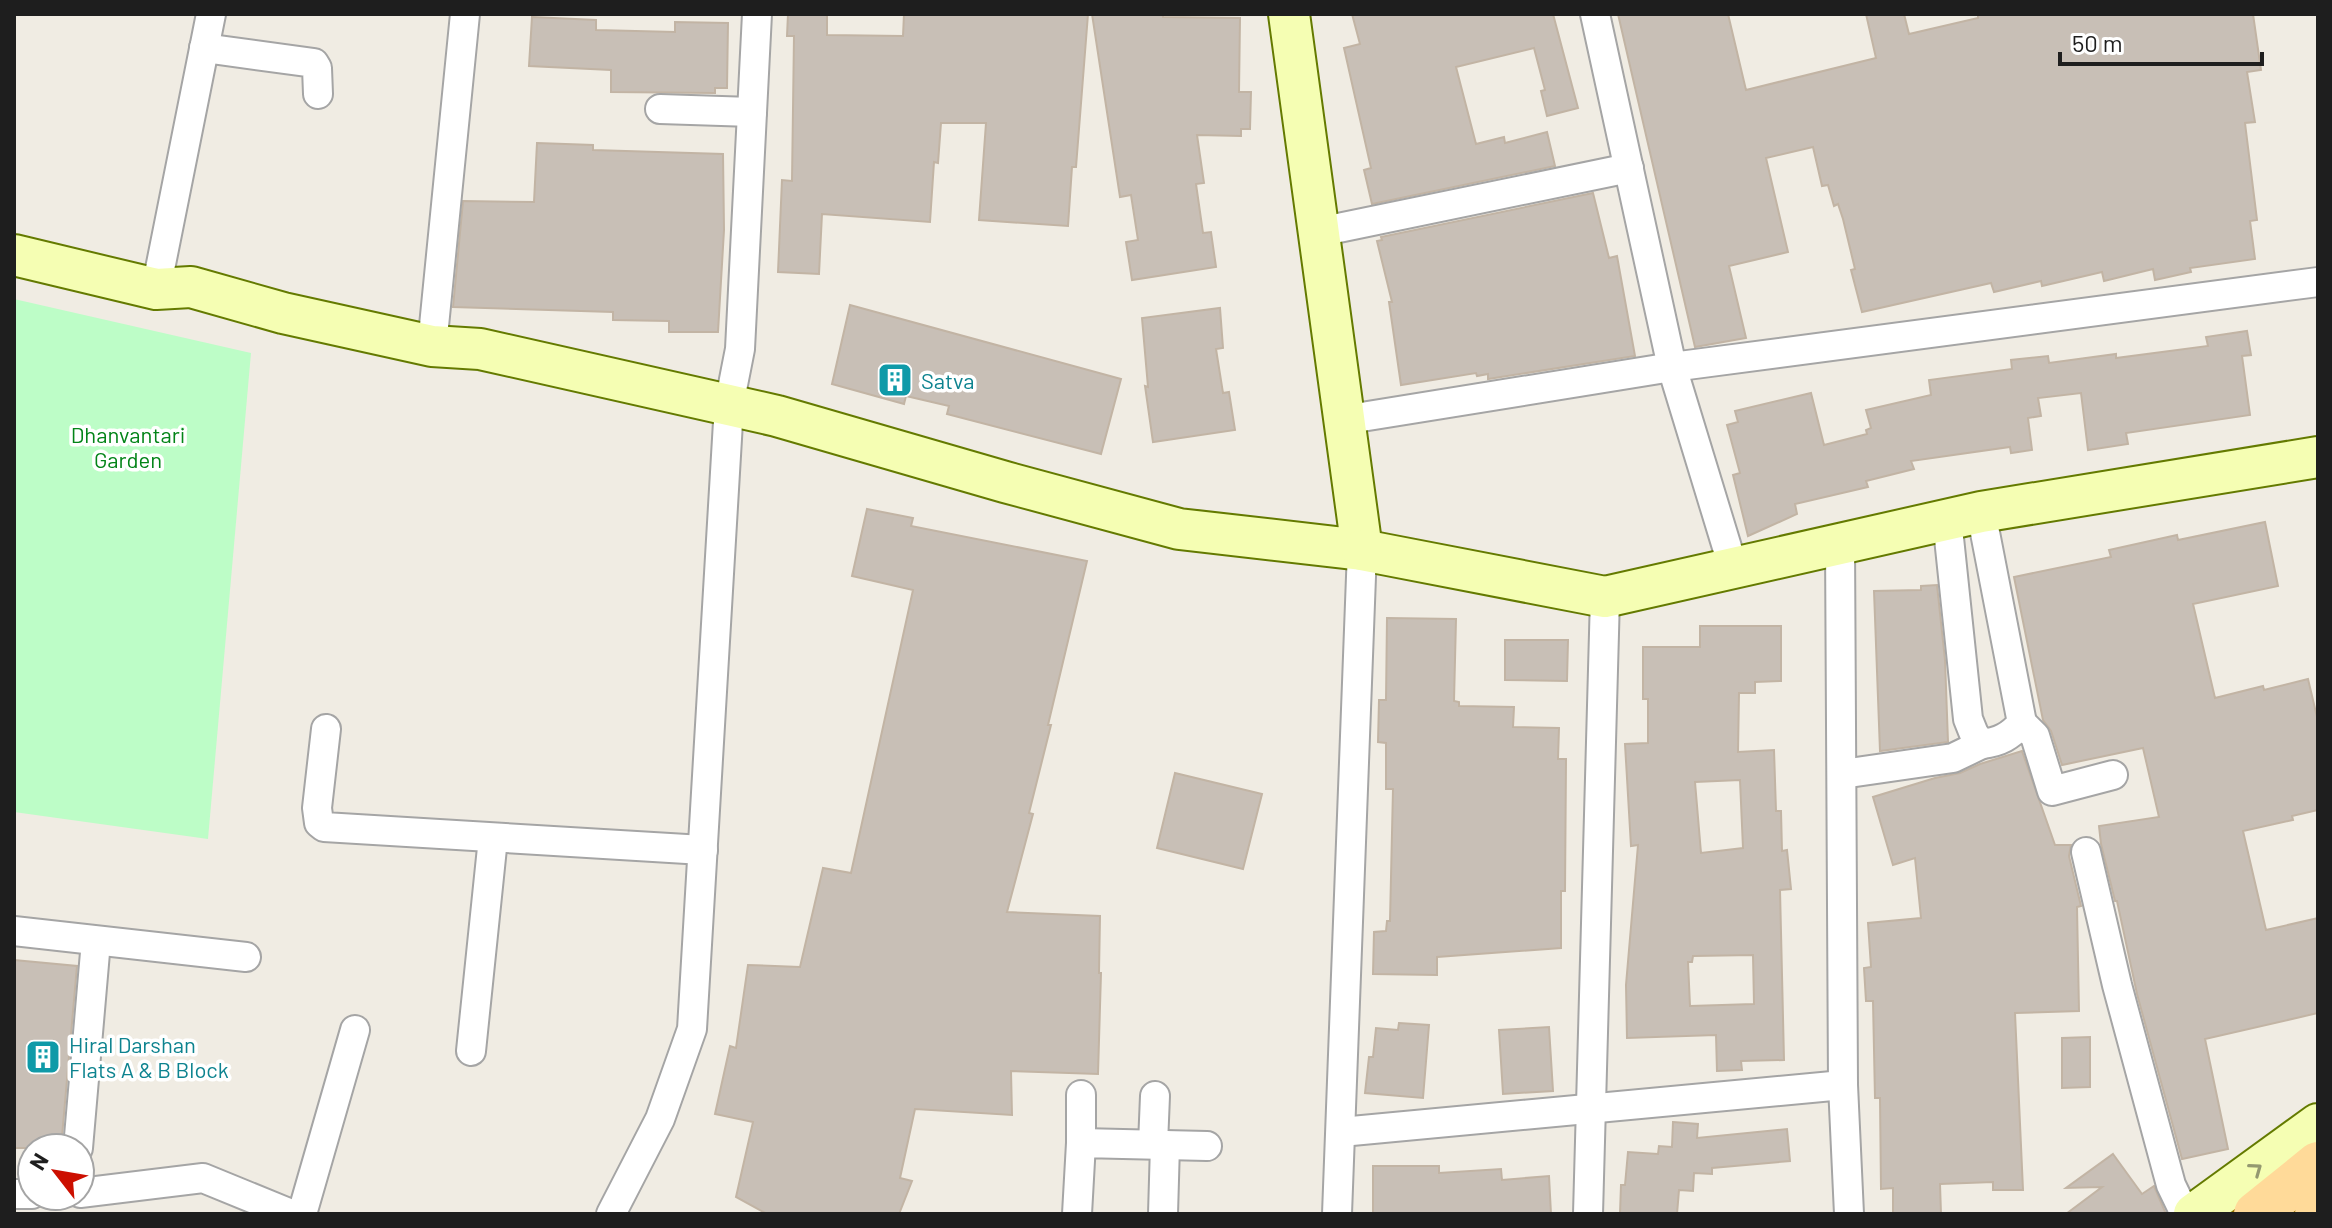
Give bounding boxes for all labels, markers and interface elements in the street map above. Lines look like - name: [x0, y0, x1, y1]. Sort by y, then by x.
- scale bar: [2060, 16, 2262, 66]
- text: 50 m: [2072, 28, 2123, 57]
- building icon: Satva: [876, 361, 914, 399]
- place label: Satva: [921, 367, 974, 393]
- park label: Dhanvantari Garden: [71, 421, 185, 472]
- place label: Hiral Darshan Flats A & B Block: [69, 1031, 229, 1082]
- building icon: Hiral Darshan Flats A & B Block: [24, 1038, 62, 1076]
- north arrow: [16, 1132, 96, 1212]
- text: N: [23, 1148, 53, 1174]
- one-way arrow: [2247, 1164, 2262, 1179]

